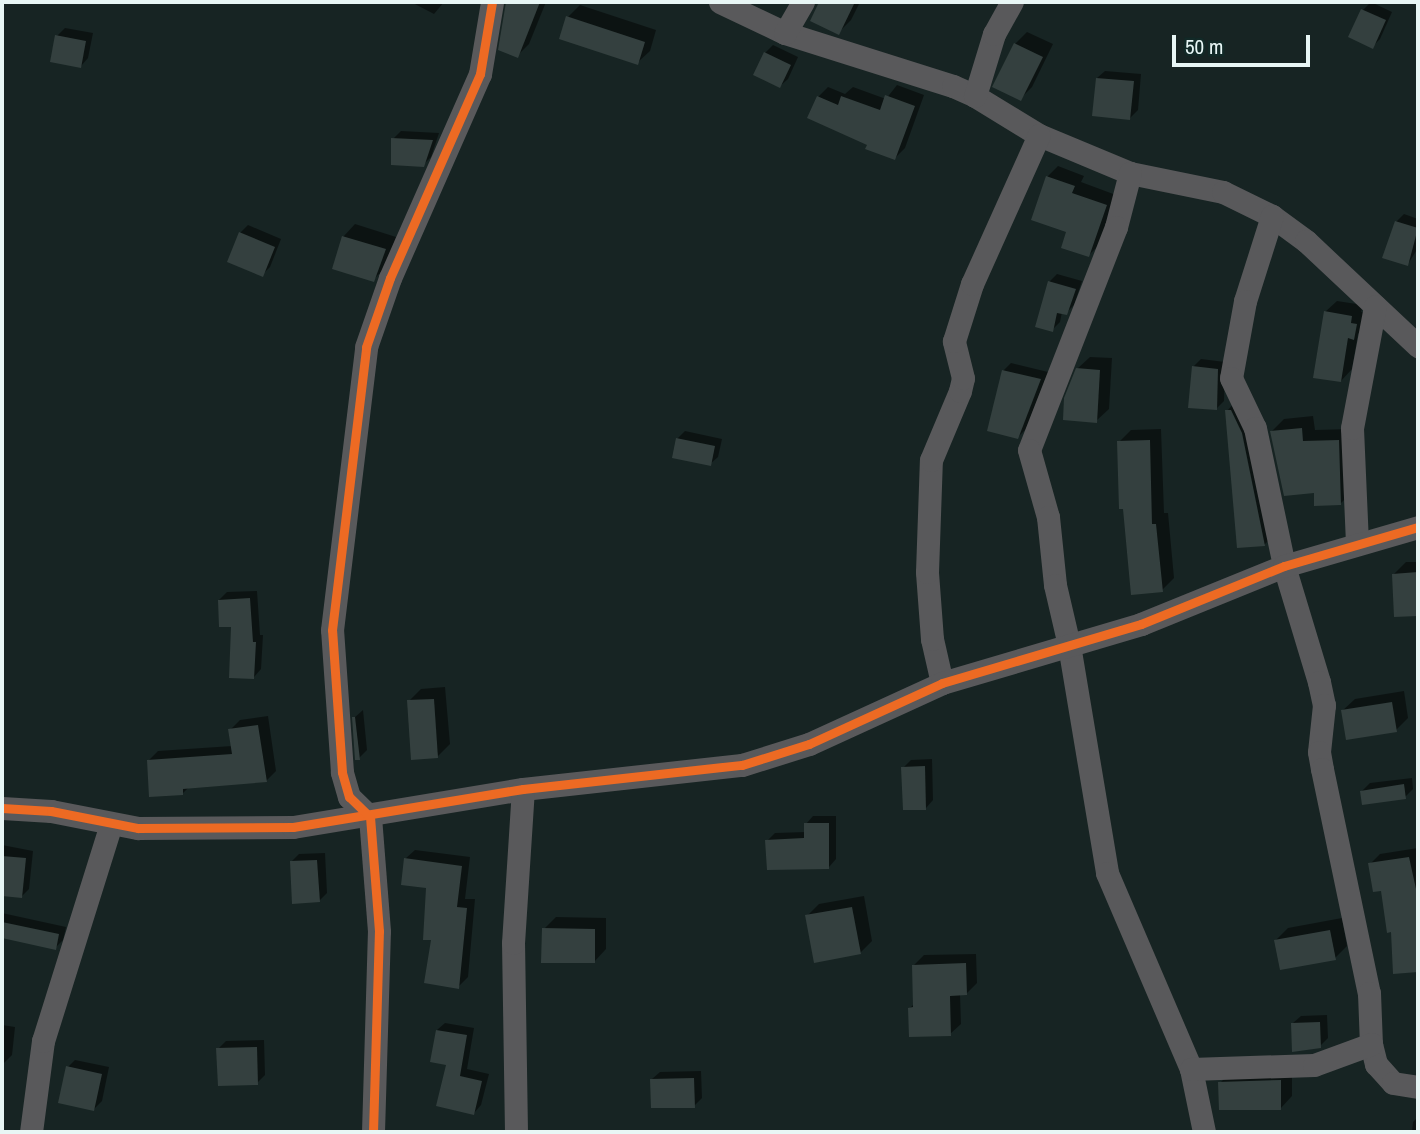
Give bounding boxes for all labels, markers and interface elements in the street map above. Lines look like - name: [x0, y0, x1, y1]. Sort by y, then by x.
- scale bar: [1175, 21, 1313, 65]
- text: 50 m: [1185, 32, 1223, 61]

